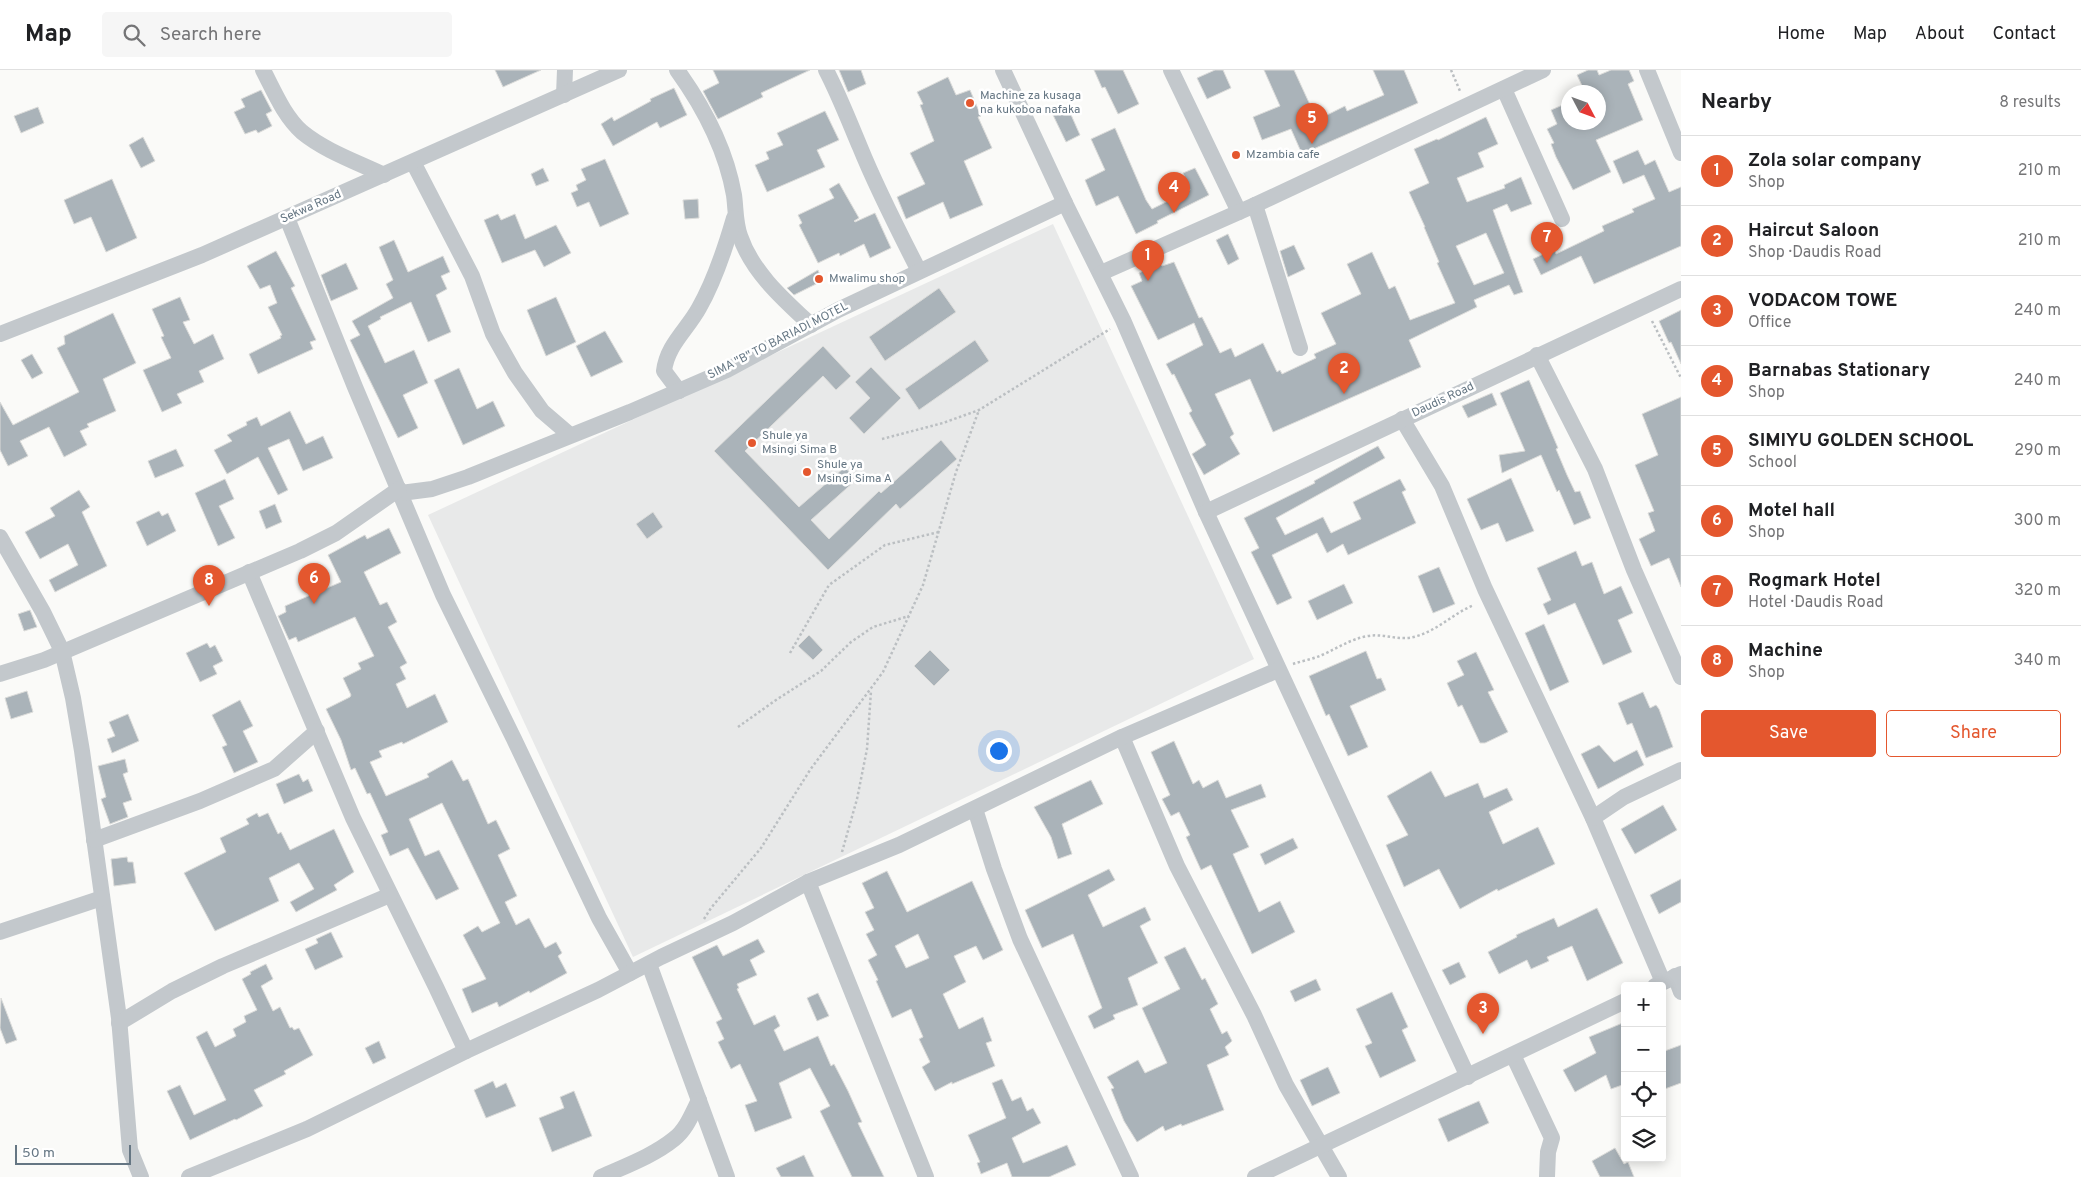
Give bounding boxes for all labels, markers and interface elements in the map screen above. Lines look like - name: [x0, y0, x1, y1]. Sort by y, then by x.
- search box: [102, 12, 452, 57]
- text: Map: [25, 20, 72, 50]
- icon: search: [120, 21, 148, 49]
- text: Search here: [160, 23, 261, 47]
- text: Home: [1777, 23, 1825, 46]
- text: Map: [1853, 23, 1887, 46]
- text: About: [1915, 23, 1964, 46]
- text: Contact: [1992, 23, 2056, 46]
- north arrow: [1561, 85, 1606, 130]
- place label: Machine za kusaga na kukoboa nafaka: [980, 88, 1081, 118]
- text: Nearby: [1701, 89, 1772, 116]
- text: 8 results: [1999, 93, 2061, 113]
- marker: Machine za kusaga na kukoboa nafaka: [964, 97, 976, 109]
- pin: 5: [1296, 103, 1328, 144]
- place label: Mzambia cafe: [1246, 147, 1320, 163]
- marker: Mzambia cafe: [1230, 149, 1242, 161]
- text: Zola solar company: [1748, 149, 1921, 173]
- text: 1: [1714, 161, 1720, 181]
- text: 210 m: [2018, 161, 2061, 181]
- pin: 4: [1158, 172, 1190, 213]
- text: Shop: [1748, 173, 1785, 193]
- street label: Sekwa Road: [278, 186, 344, 228]
- text: Haircut Saloon: [1748, 219, 1879, 243]
- pin: 7: [1531, 222, 1563, 263]
- text: 2: [1712, 231, 1722, 251]
- text: 210 m: [2018, 231, 2061, 251]
- pin: 1: [1132, 240, 1164, 281]
- text: Shop · Daudis Road: [1748, 243, 1882, 263]
- place label: Mwalimu shop: [829, 271, 906, 287]
- marker: Mwalimu shop: [813, 273, 825, 285]
- text: VODACOM TOWE: [1748, 289, 1897, 313]
- street label: SIMA "B" TO BARIADI MOTEL: [705, 298, 851, 383]
- text: 3: [1712, 301, 1722, 321]
- text: 240 m: [2014, 301, 2061, 321]
- text: Office: [1748, 313, 1791, 333]
- pin: 2: [1328, 353, 1360, 394]
- text: Barnabas Stationary: [1748, 359, 1930, 383]
- text: 4: [1712, 371, 1722, 391]
- text: 240 m: [2014, 371, 2061, 391]
- street label: Daudis Road: [1409, 379, 1477, 421]
- text: Shop: [1748, 383, 1785, 403]
- place label: Shule ya Msingi Sima B: [762, 428, 837, 458]
- text: SIMIYU GOLDEN SCHOOL: [1748, 429, 1973, 453]
- marker: Shule ya Msingi Sima B: [746, 437, 758, 449]
- text: 5: [1712, 441, 1722, 461]
- text: 290 m: [2014, 441, 2061, 461]
- text: School: [1748, 453, 1797, 473]
- place label: Shule ya Msingi Sima A: [817, 457, 892, 487]
- marker: Shule ya Msingi Sima A: [801, 466, 813, 478]
- text: Motel hall: [1748, 499, 1835, 523]
- text: 6: [1712, 511, 1722, 531]
- text: 300 m: [2014, 511, 2061, 531]
- text: Shop: [1748, 523, 1785, 543]
- pin: 6: [298, 563, 330, 604]
- pin: 8: [193, 565, 225, 606]
- text: Rogmark Hotel: [1748, 569, 1881, 593]
- text: 7: [1713, 581, 1721, 601]
- text: 320 m: [2014, 581, 2061, 601]
- text: Hotel · Daudis Road: [1748, 593, 1884, 613]
- text: Machine: [1748, 639, 1823, 663]
- text: 8: [1712, 651, 1722, 671]
- text: 340 m: [2014, 651, 2061, 671]
- text: Shop: [1748, 663, 1785, 683]
- button: Save: [1701, 710, 1876, 757]
- button: Share: [1886, 710, 2061, 757]
- your location: [986, 738, 1012, 764]
- map controls: [1621, 982, 1666, 1162]
- button: +: [1621, 982, 1666, 1027]
- pin: 3: [1467, 993, 1499, 1034]
- button: −: [1621, 1027, 1666, 1072]
- button: locate: [1621, 1072, 1666, 1117]
- button: layers: [1621, 1117, 1666, 1162]
- scale bar: [15, 1142, 131, 1165]
- text: 50 m: [22, 1145, 55, 1162]

